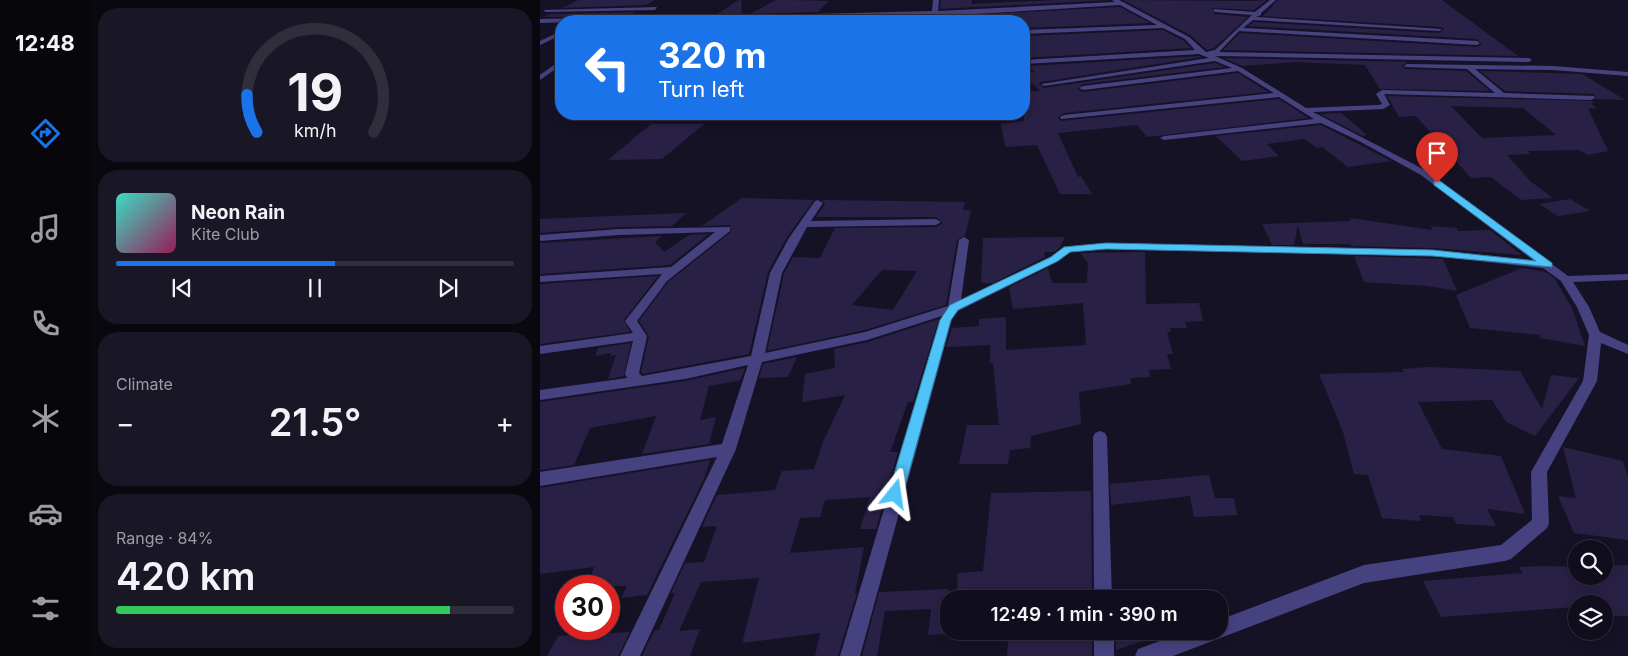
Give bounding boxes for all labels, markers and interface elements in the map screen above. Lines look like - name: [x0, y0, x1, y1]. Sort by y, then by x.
- text: 12:48: [15, 30, 75, 56]
- text: 320 m: [658, 34, 766, 76]
- icon: left: [575, 35, 640, 100]
- text: 19: [287, 61, 343, 124]
- text: Turn left: [658, 76, 744, 102]
- icon: directions: [28, 116, 63, 151]
- text: km/h: [294, 120, 336, 141]
- pin: [1416, 132, 1458, 183]
- icon: arrive: [1423, 139, 1451, 167]
- text: Neon Rain: [191, 201, 285, 224]
- icon: music: [28, 211, 63, 246]
- text: Kite Club: [191, 224, 260, 244]
- icon: previous: [168, 274, 196, 302]
- icon: pause: [301, 274, 329, 302]
- icon: next: [434, 274, 462, 302]
- icon: phone: [28, 306, 63, 341]
- text: Climate: [116, 374, 173, 394]
- text: 21.5°: [269, 399, 361, 445]
- icon: climate: [28, 401, 63, 436]
- text: −: [116, 406, 135, 440]
- text: +: [495, 406, 514, 440]
- position arrow: [868, 467, 920, 519]
- icon: car: [28, 496, 63, 531]
- text: Range · 84%: [116, 528, 213, 548]
- map controls: [1568, 540, 1613, 640]
- button: search: [1568, 540, 1613, 585]
- text: 420 km: [116, 553, 255, 599]
- speed limit sign: 30: [555, 575, 620, 640]
- icon: filters: [28, 591, 63, 626]
- button: layers: [1568, 595, 1613, 640]
- text: 12:49 · 1 min · 390 m: [990, 603, 1178, 626]

